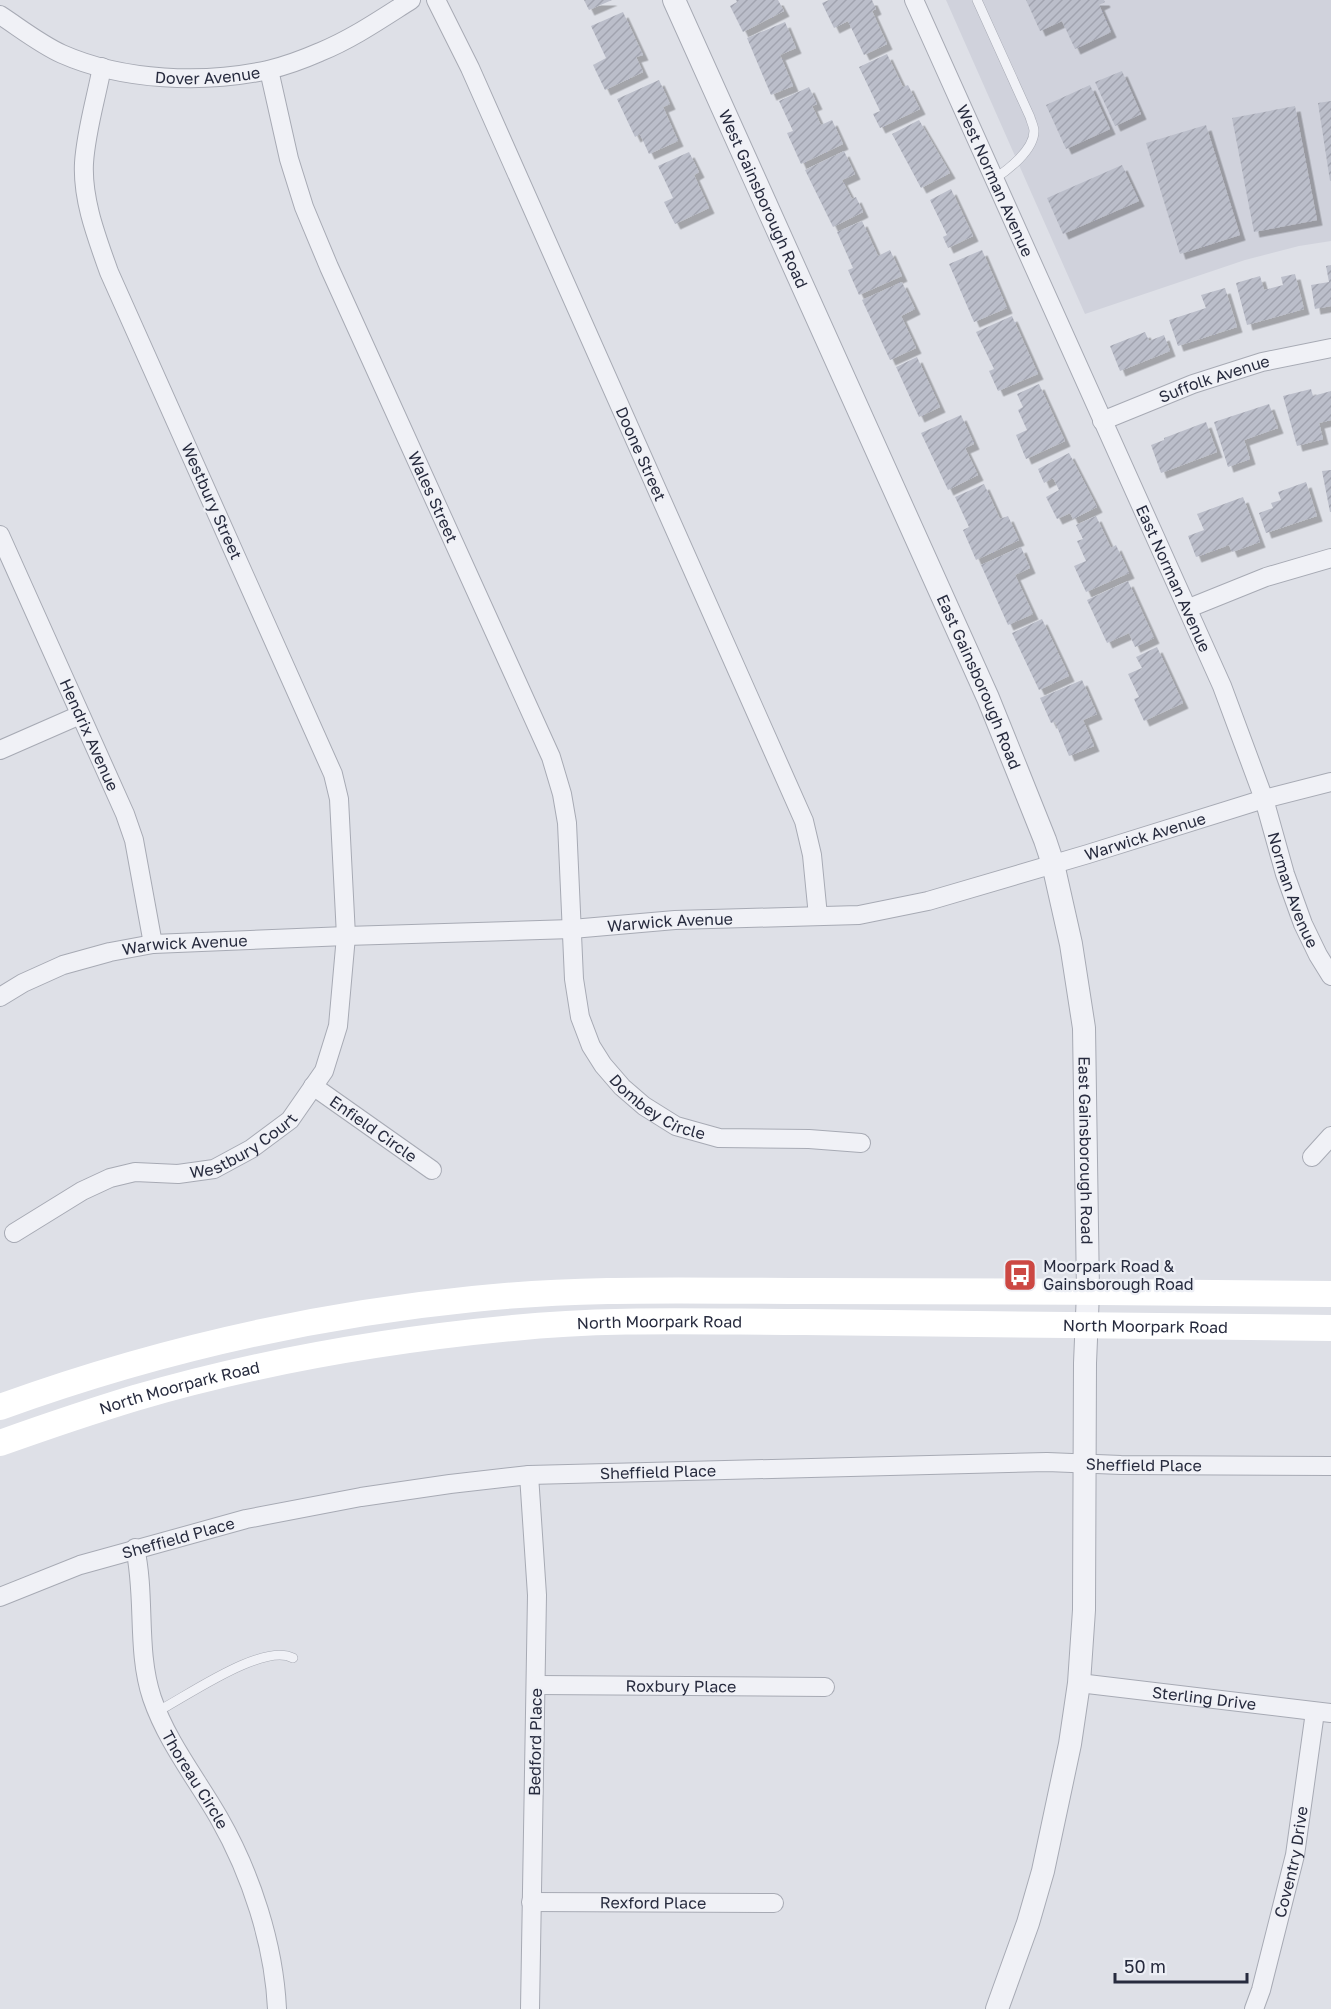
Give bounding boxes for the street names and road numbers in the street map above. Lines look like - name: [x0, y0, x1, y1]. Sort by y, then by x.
- street label: Dover Avenue: [154, 62, 262, 88]
- street label: West Norman Avenue: [952, 101, 1038, 260]
- street label: West Gainsborough Road: [715, 106, 812, 291]
- street label: Suffolk Avenue: [1156, 351, 1271, 407]
- street label: Doone Street: [611, 404, 671, 504]
- street label: Westbury Street: [177, 440, 247, 562]
- street label: Wales Street: [404, 448, 463, 546]
- street label: East Norman Avenue: [1132, 502, 1215, 655]
- street label: East Gainsborough Road: [933, 591, 1026, 772]
- street label: Hendrix Avenue: [56, 676, 123, 794]
- street label: Warwick Avenue: [1082, 808, 1208, 864]
- street label: Norman Avenue: [1264, 830, 1323, 951]
- street label: Warwick Avenue: [606, 908, 733, 936]
- street label: Warwick Avenue: [120, 930, 248, 960]
- street label: East Gainsborough Road: [1074, 1056, 1097, 1245]
- street label: Dombey Circle: [605, 1070, 708, 1144]
- street label: Enfield Circle: [326, 1091, 421, 1166]
- street label: Westbury Court: [188, 1109, 302, 1182]
- street label: North Moorpark Road: [576, 1311, 742, 1333]
- street label: North Moorpark Road: [1063, 1315, 1228, 1337]
- street label: North Moorpark Road: [97, 1357, 262, 1419]
- street label: Sheffield Place: [1085, 1454, 1202, 1475]
- street label: Sheffield Place: [600, 1460, 716, 1483]
- street label: Sheffield Place: [119, 1513, 237, 1563]
- street label: Roxbury Place: [626, 1676, 736, 1696]
- street label: Sterling Drive: [1151, 1682, 1257, 1714]
- street label: Bedford Place: [524, 1688, 546, 1796]
- street label: Thoreau Circle: [158, 1727, 233, 1832]
- street label: Coventry Drive: [1270, 1805, 1312, 1920]
- street label: Rexford Place: [600, 1892, 706, 1913]

